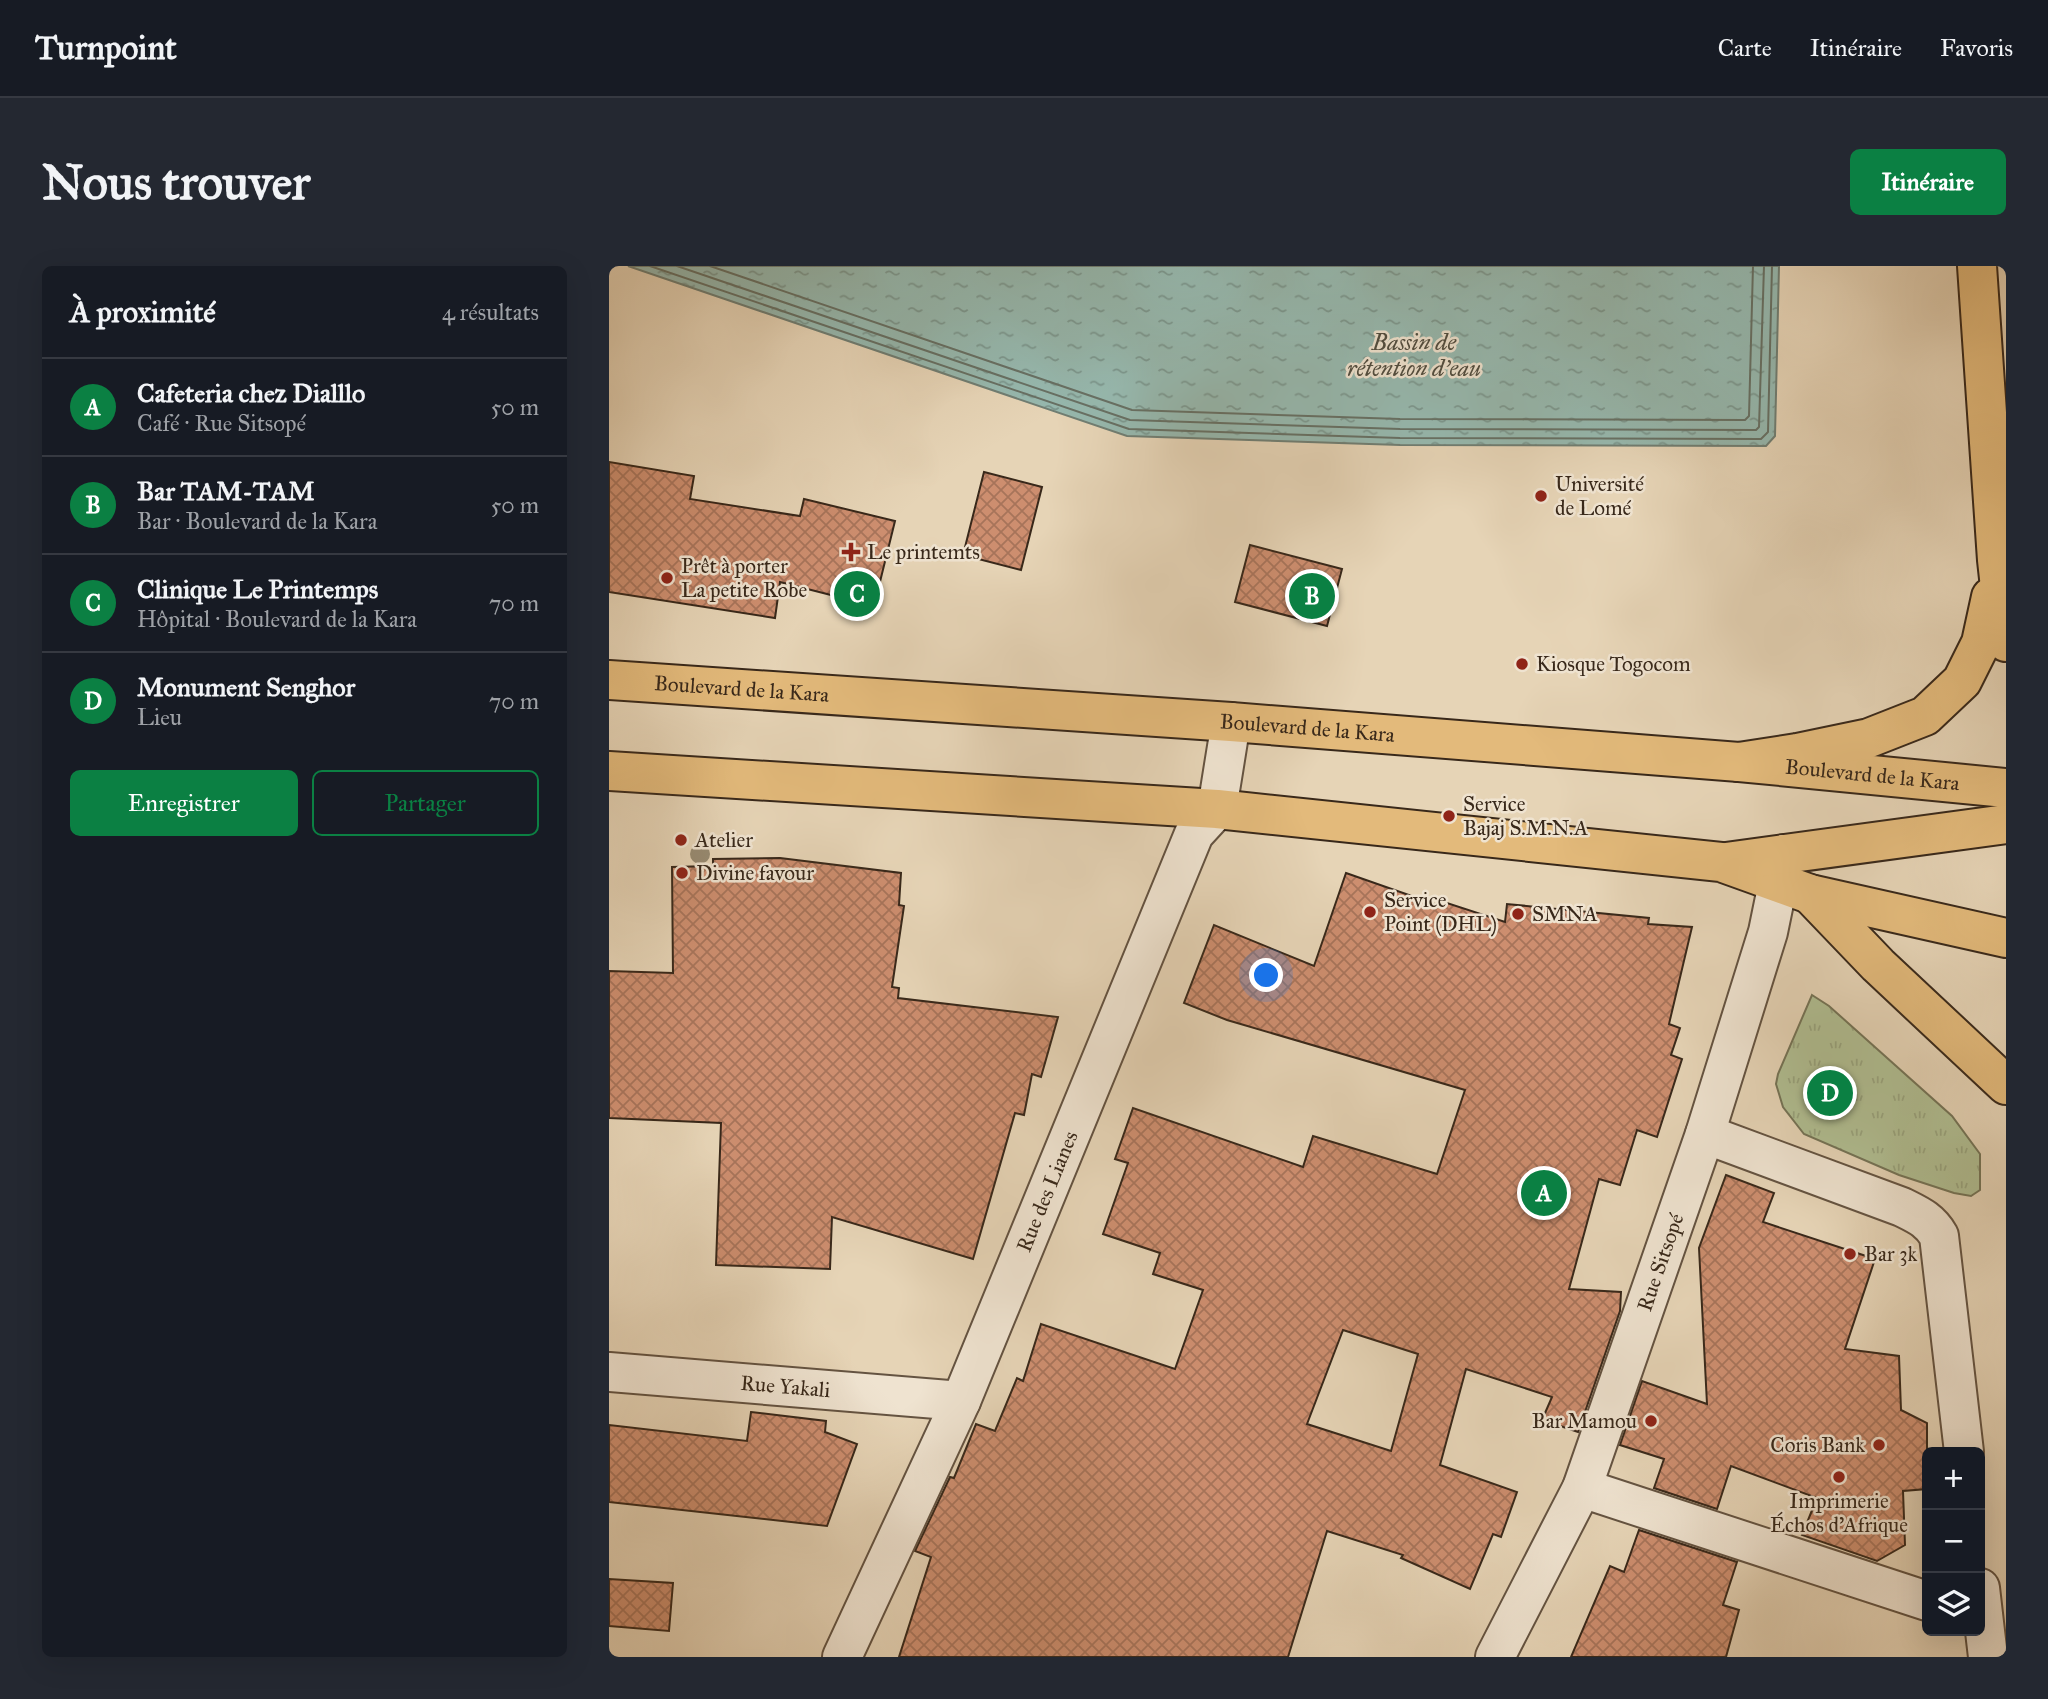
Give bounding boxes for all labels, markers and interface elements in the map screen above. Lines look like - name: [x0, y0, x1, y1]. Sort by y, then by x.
- text: Turnpoint: [35, 28, 177, 68]
- text: Carte: [1718, 33, 1772, 63]
- text: Itinéraire: [1810, 33, 1902, 63]
- text: Favoris: [1940, 33, 2013, 63]
- button: Itinéraire: [1850, 149, 2006, 215]
- text: Nous trouver: [42, 153, 310, 212]
- text: À proximité: [70, 294, 216, 330]
- text: 4 résultats: [442, 298, 539, 326]
- water label: Bassin de rétention d'eau: [1347, 328, 1481, 382]
- text: Cafeteria chez Dialllo: [137, 377, 365, 409]
- text: A: [85, 393, 101, 421]
- text: 50 m: [491, 393, 539, 421]
- text: Café · Rue Sitsopé: [137, 409, 306, 437]
- place label: Université de Lomé: [1555, 471, 1644, 521]
- text: Bar TAM-TAM: [137, 475, 315, 507]
- marker: Université de Lomé: [1533, 488, 1549, 504]
- text: B: [85, 491, 101, 519]
- text: 50 m: [491, 491, 539, 519]
- text: Bar · Boulevard de la Kara: [137, 507, 377, 535]
- place label: Le printemts: [867, 539, 980, 565]
- marker: Le printemts: [841, 542, 861, 562]
- place label: Prêt à porter La petite Robe: [681, 553, 807, 603]
- pin: C: [834, 568, 880, 620]
- marker: Prêt à porter La petite Robe: [659, 570, 675, 586]
- pin: B: [1289, 570, 1335, 622]
- text: Clinique Le Printemps: [137, 573, 378, 605]
- text: C: [85, 589, 101, 617]
- text: 70 m: [489, 589, 539, 617]
- text: Hôpital · Boulevard de la Kara: [137, 605, 417, 633]
- place label: Kiosque Togocom: [1536, 651, 1691, 677]
- marker: Kiosque Togocom: [1514, 656, 1530, 672]
- street label: Boulevard de la Kara: [653, 670, 830, 708]
- text: Monument Senghor: [137, 671, 355, 703]
- text: D: [84, 687, 102, 715]
- text: 70 m: [489, 687, 539, 715]
- text: Lieu: [137, 703, 182, 731]
- street label: Boulevard de la Kara: [1219, 708, 1396, 748]
- street label: Boulevard de la Kara: [1784, 754, 1961, 796]
- button: Enregistrer: [70, 770, 298, 836]
- button: Partager: [312, 770, 539, 836]
- place label: Service Bajaj S.M.N.A: [1463, 791, 1588, 841]
- marker: Service Bajaj S.M.N.A: [1441, 808, 1457, 824]
- place label: Atelier: [694, 827, 753, 853]
- marker: Atelier: [673, 832, 689, 848]
- place label: Divine favour: [696, 860, 814, 886]
- marker: Divine favour: [674, 865, 690, 881]
- place label: Service Point (DHL): [1384, 887, 1497, 937]
- place label: SMNA: [1532, 901, 1598, 927]
- marker: Service Point (DHL): [1362, 904, 1378, 920]
- marker: SMNA: [1510, 906, 1526, 922]
- your location: [1249, 958, 1283, 992]
- pin: D: [1807, 1067, 1853, 1119]
- street label: Rue des Lianes: [1011, 1127, 1084, 1256]
- pin: A: [1521, 1167, 1567, 1219]
- street label: Rue Sitsopé: [1631, 1210, 1690, 1315]
- place label: Bar 3k: [1864, 1241, 1918, 1267]
- marker: Bar 3k: [1842, 1246, 1858, 1262]
- street label: Rue Yakali: [739, 1370, 832, 1403]
- place label: Bar Mamou: [1532, 1408, 1637, 1434]
- marker: Bar Mamou: [1643, 1413, 1659, 1429]
- place label: Coris Bank: [1770, 1432, 1865, 1458]
- marker: Coris Bank: [1871, 1437, 1887, 1453]
- map controls: [1922, 1447, 1985, 1636]
- button: +: [1922, 1447, 1985, 1510]
- marker: Imprimerie Échos d'Afrique: [1831, 1469, 1847, 1485]
- place label: Imprimerie Échos d'Afrique: [1770, 1488, 1908, 1538]
- button: −: [1922, 1510, 1985, 1573]
- button: layers: [1922, 1573, 1985, 1636]

